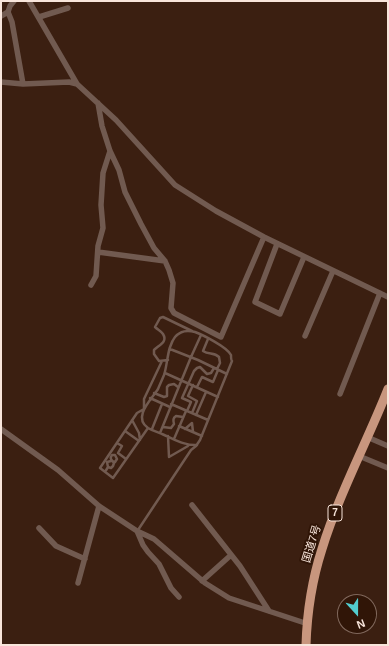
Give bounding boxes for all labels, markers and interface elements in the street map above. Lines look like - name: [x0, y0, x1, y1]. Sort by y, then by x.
- road number: 7: [328, 505, 342, 521]
- street label: 国道7号: [300, 523, 324, 565]
- north arrow: [337, 594, 377, 634]
- text: N: [355, 617, 367, 631]

